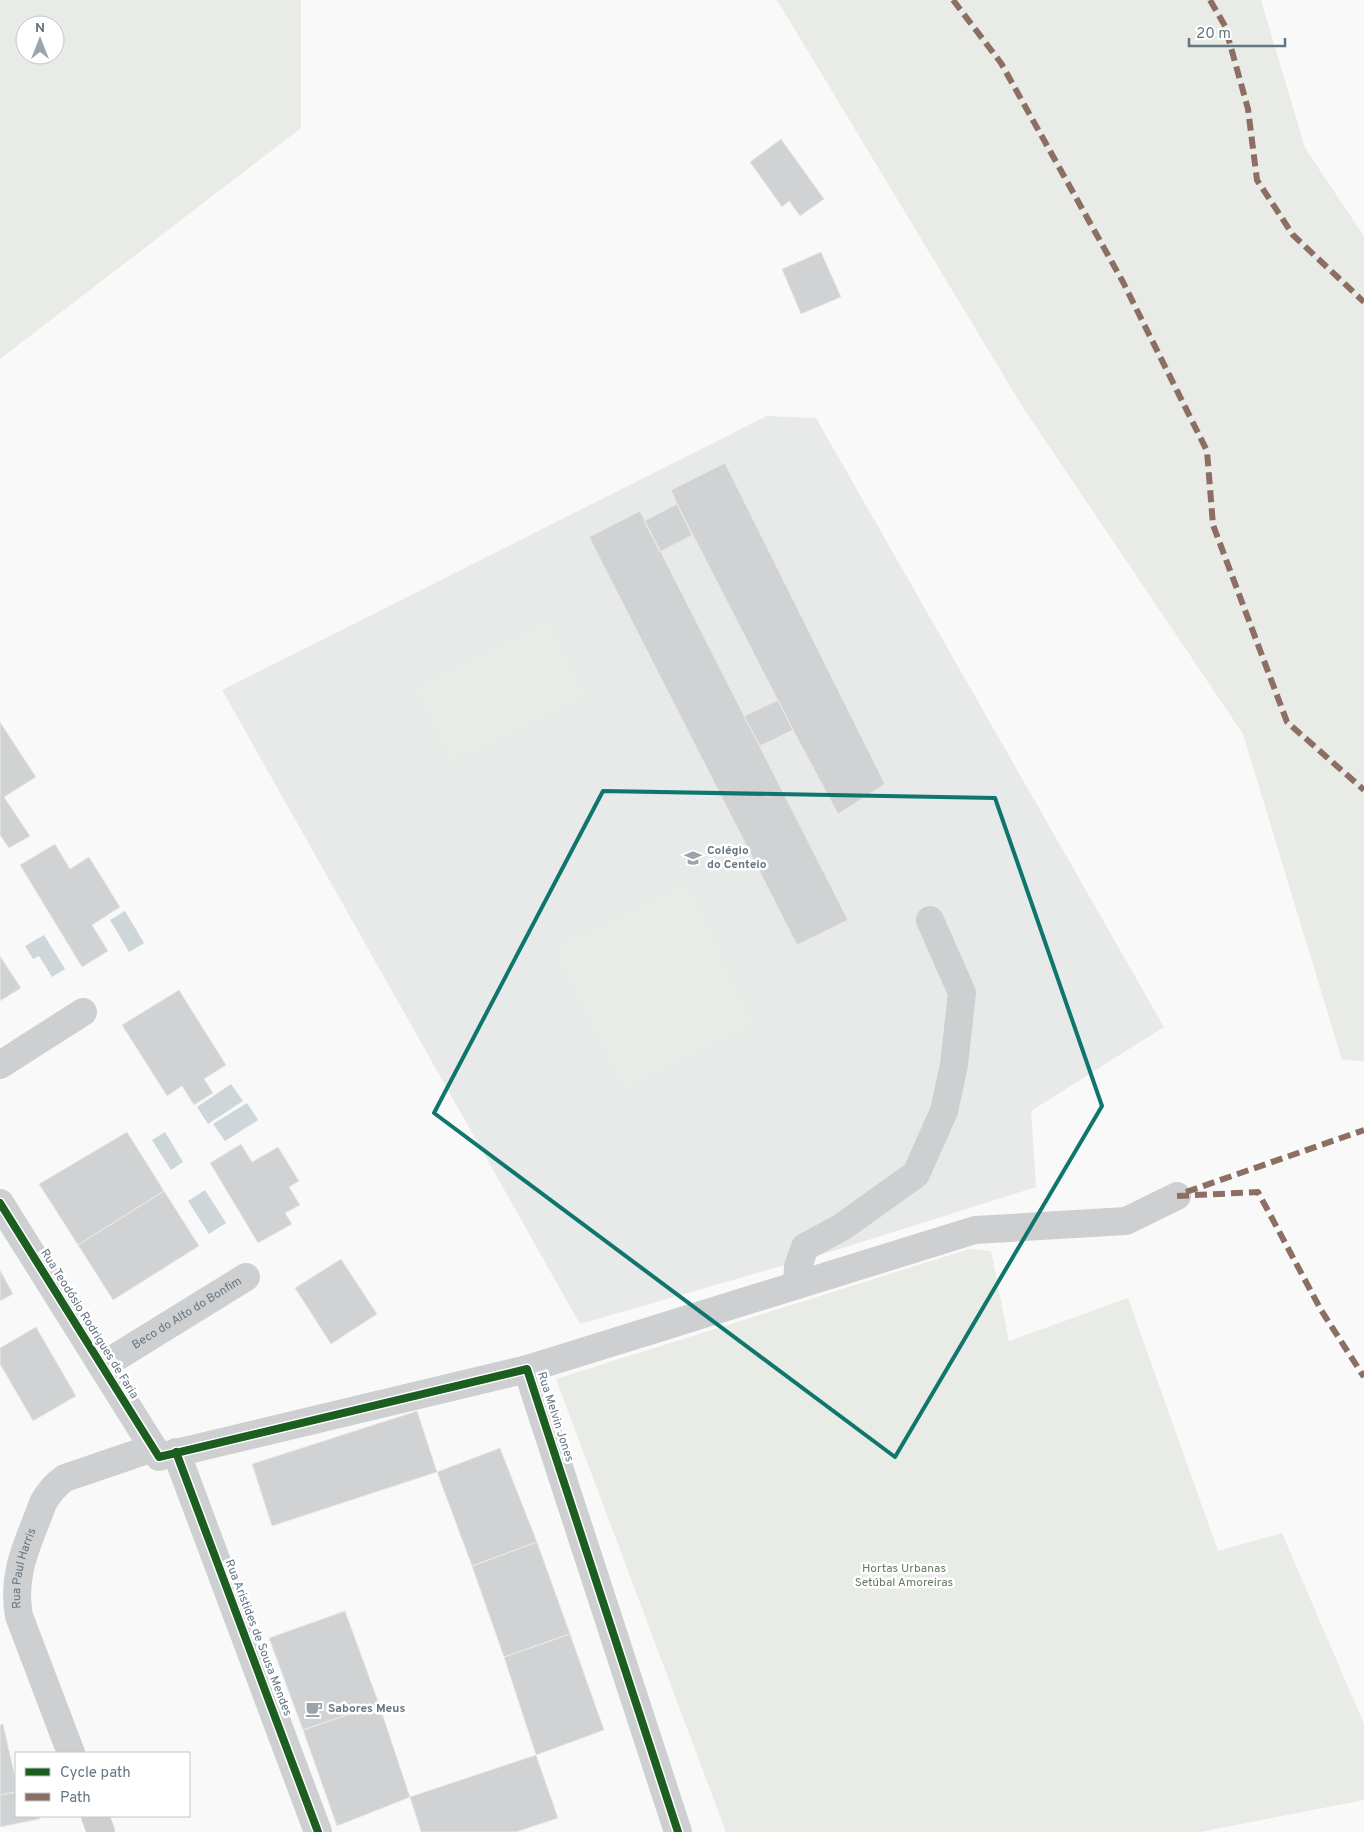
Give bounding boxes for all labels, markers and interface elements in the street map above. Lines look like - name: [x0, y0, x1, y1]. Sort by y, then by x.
- north arrow: [15, 15, 65, 65]
- scale bar: [1189, 15, 1285, 47]
- text: N: [35, 20, 45, 37]
- text: 20 m: [1196, 25, 1231, 44]
- place label: Colégio do Centeio: [707, 843, 767, 873]
- school or university icon: Colégio do Centeio: [683, 848, 703, 868]
- street label: Rua Teodósio Rodrigues de Faria: [36, 1246, 142, 1402]
- street label: Beco do Alto do Bonfim: [129, 1273, 245, 1353]
- street label: Rua Melvin Jones: [533, 1370, 577, 1464]
- street label: Rua Paul Harris: [9, 1526, 41, 1609]
- street label: Rua Aristides de Sousa Mendes: [221, 1557, 295, 1719]
- park label: Hortas Urbanas Setúbal Amoreiras: [855, 1561, 953, 1591]
- cafe icon: Sabores Meus: [304, 1699, 324, 1719]
- place label: Sabores Meus: [328, 1701, 405, 1717]
- legend: [15, 1752, 190, 1817]
- text: Cycle path: [60, 1764, 131, 1783]
- text: Path: [60, 1789, 91, 1808]

